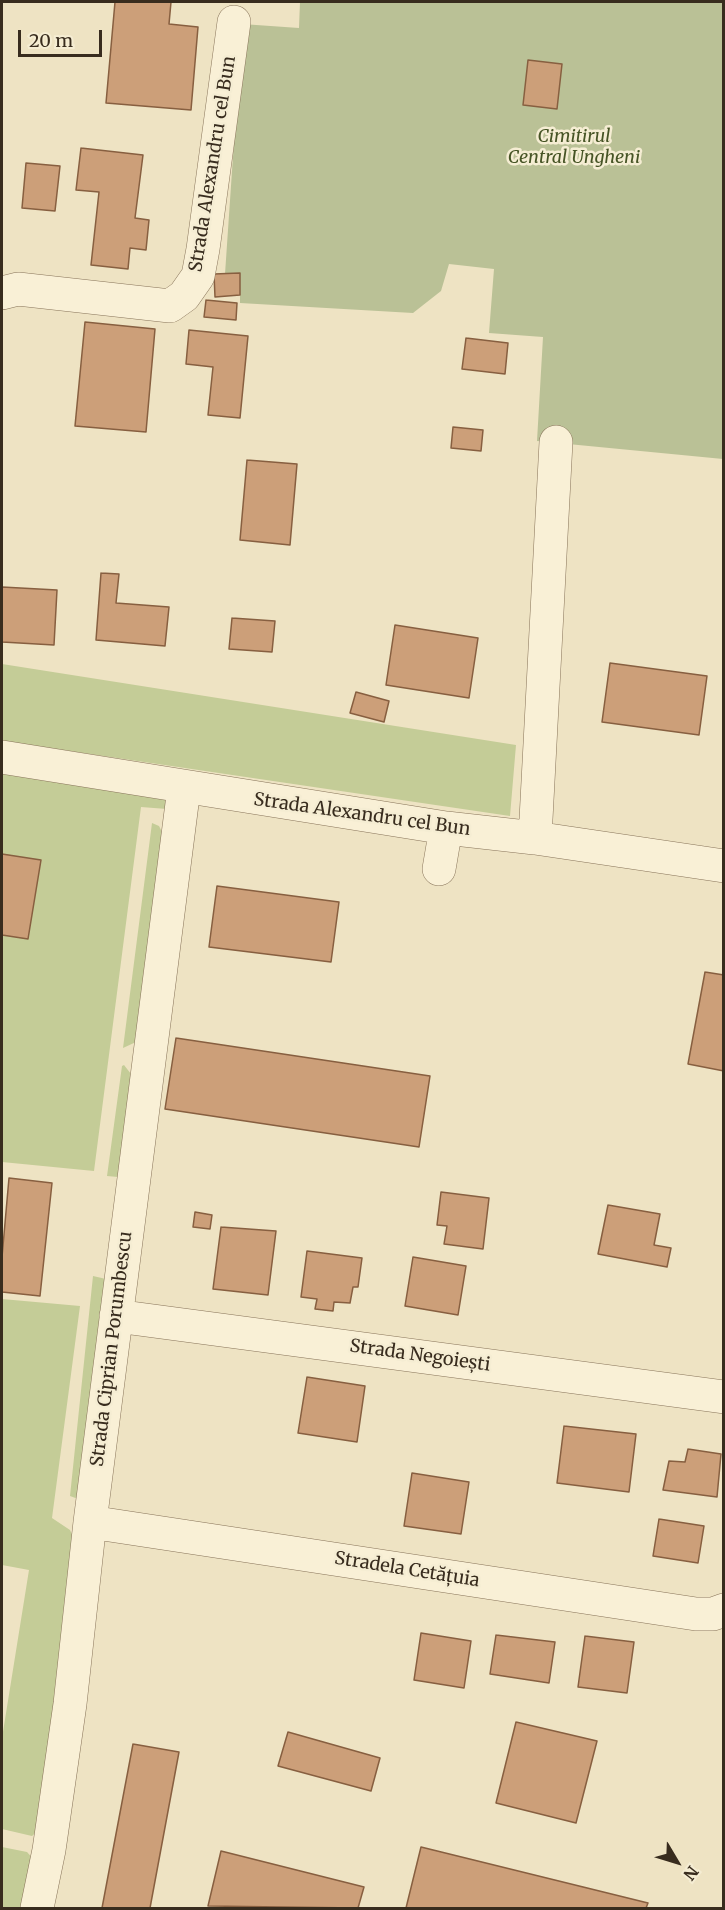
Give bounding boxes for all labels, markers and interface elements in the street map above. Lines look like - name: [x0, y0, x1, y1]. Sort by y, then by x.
- scale bar: [21, 18, 105, 56]
- text: 20 m: [29, 29, 73, 52]
- street label: Strada Alexandru cel Bun: [185, 54, 241, 274]
- park label: Cimitirul Central Ungheni: [508, 126, 640, 168]
- street label: Strada Alexandru cel Bun: [252, 789, 472, 841]
- street label: Strada Ciprian Porumbescu: [87, 1230, 137, 1468]
- street label: Strada Negoiești: [348, 1335, 492, 1377]
- street label: Stradela Cetățuia: [333, 1548, 481, 1592]
- north arrow: [647, 1832, 707, 1892]
- text: N: [679, 1862, 703, 1884]

